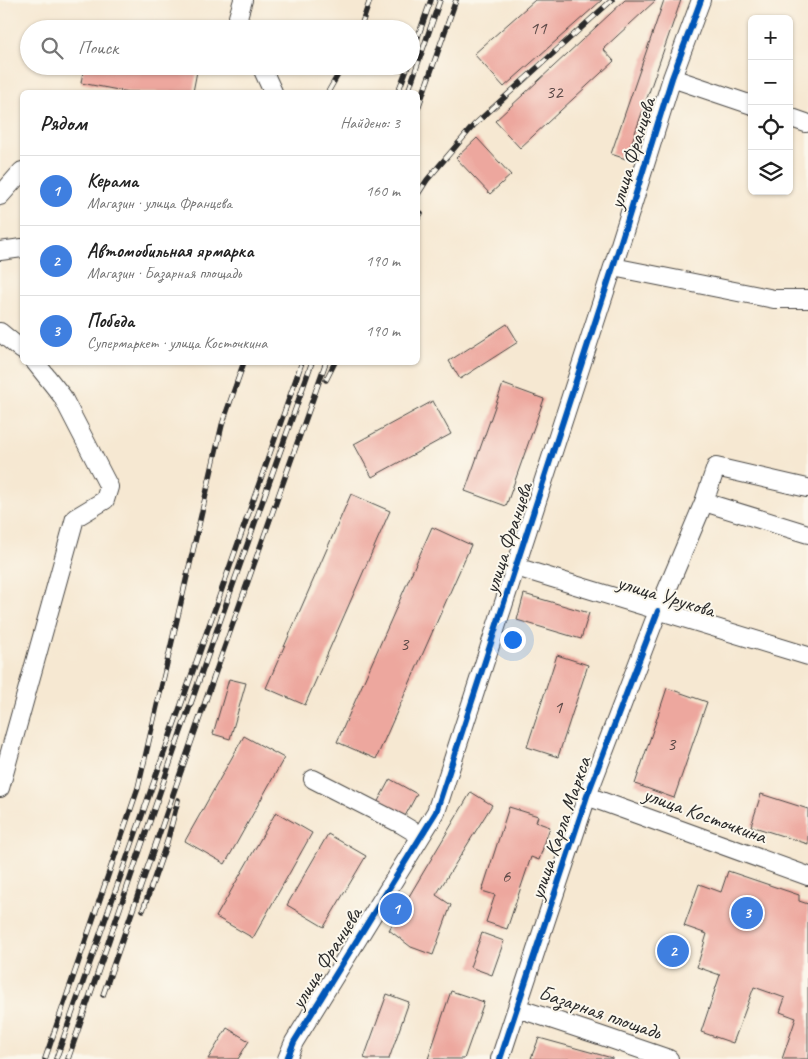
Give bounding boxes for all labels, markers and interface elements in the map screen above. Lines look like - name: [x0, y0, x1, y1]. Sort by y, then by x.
- map controls: [748, 15, 793, 195]
- button: +: [748, 15, 793, 60]
- house number: 11: [529, 16, 548, 40]
- search box: [20, 20, 420, 75]
- icon: search: [38, 34, 66, 62]
- text: Поиск: [78, 36, 118, 60]
- button: −: [748, 60, 793, 105]
- house number: 32: [545, 80, 564, 104]
- street label: улица Францева: [602, 92, 662, 214]
- button: locate: [748, 105, 793, 150]
- text: Рядом: [40, 110, 87, 136]
- text: Найдено: 3: [340, 113, 400, 133]
- button: layers: [748, 150, 793, 195]
- text: Керама: [87, 169, 138, 193]
- text: 1: [52, 181, 60, 201]
- text: 160 m: [366, 181, 400, 201]
- text: Магазин · улица Францева: [87, 193, 232, 213]
- text: Автомобильная ярмарка: [87, 239, 254, 263]
- text: 2: [52, 251, 60, 271]
- text: 190 m: [366, 251, 400, 271]
- text: Магазин · Базарная площадь: [87, 263, 241, 283]
- text: Победа: [87, 309, 134, 333]
- text: 3: [52, 321, 60, 341]
- text: 190 m: [366, 321, 400, 341]
- text: Супермаркет · улица Косточкина: [87, 333, 267, 353]
- street label: улица Францева: [477, 477, 539, 598]
- street label: улица Урукова: [612, 568, 720, 624]
- your location: [500, 627, 526, 653]
- house number: 3: [400, 632, 410, 656]
- house number: 1: [554, 695, 564, 719]
- house number: 3: [667, 732, 677, 756]
- street label: улица Карла Маркса: [523, 752, 597, 905]
- street label: улица Косточкина: [638, 780, 772, 850]
- house number: 6: [502, 864, 512, 888]
- pin: 1: [380, 890, 412, 928]
- pin: 3: [731, 894, 763, 932]
- street label: улица Францева: [284, 900, 369, 1015]
- pin: 2: [657, 932, 689, 970]
- street label: Базарная площадь: [535, 979, 666, 1046]

